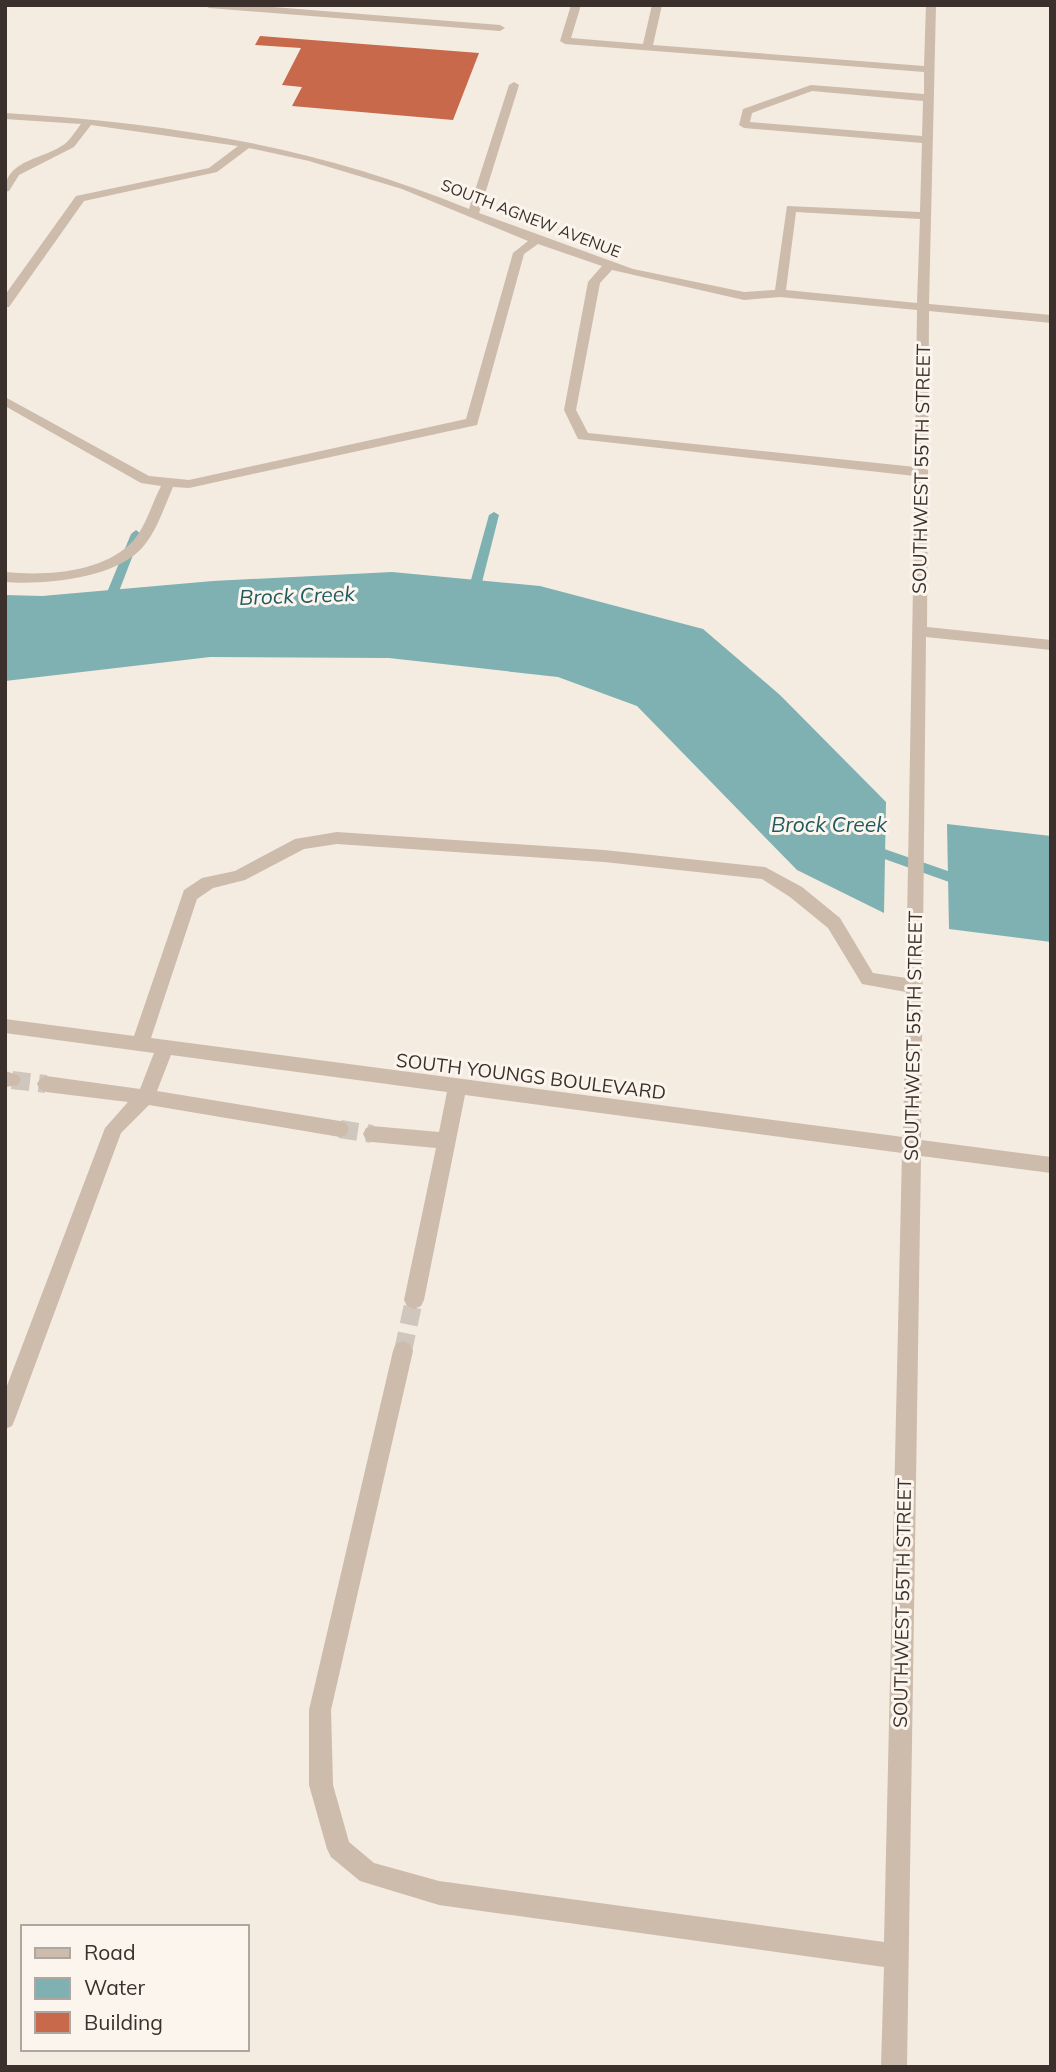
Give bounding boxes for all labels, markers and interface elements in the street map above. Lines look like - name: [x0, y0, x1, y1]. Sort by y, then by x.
- street label: SOUTH AGNEW AVENUE: [438, 174, 624, 262]
- street label: SOUTHWEST 55TH STREET: [907, 343, 935, 594]
- water label: Brock Creek: [239, 580, 357, 610]
- water label: Brock Creek: [771, 811, 888, 837]
- street label: SOUTHWEST 55TH STREET: [899, 910, 927, 1161]
- street label: SOUTH YOUNGS BOULEVARD: [395, 1048, 667, 1104]
- street label: SOUTHWEST 55TH STREET: [888, 1477, 916, 1728]
- legend: [21, 1925, 248, 2051]
- text: Road: [84, 1939, 135, 1965]
- text: Water: [84, 1974, 145, 2000]
- text: Building: [84, 2009, 163, 2035]

